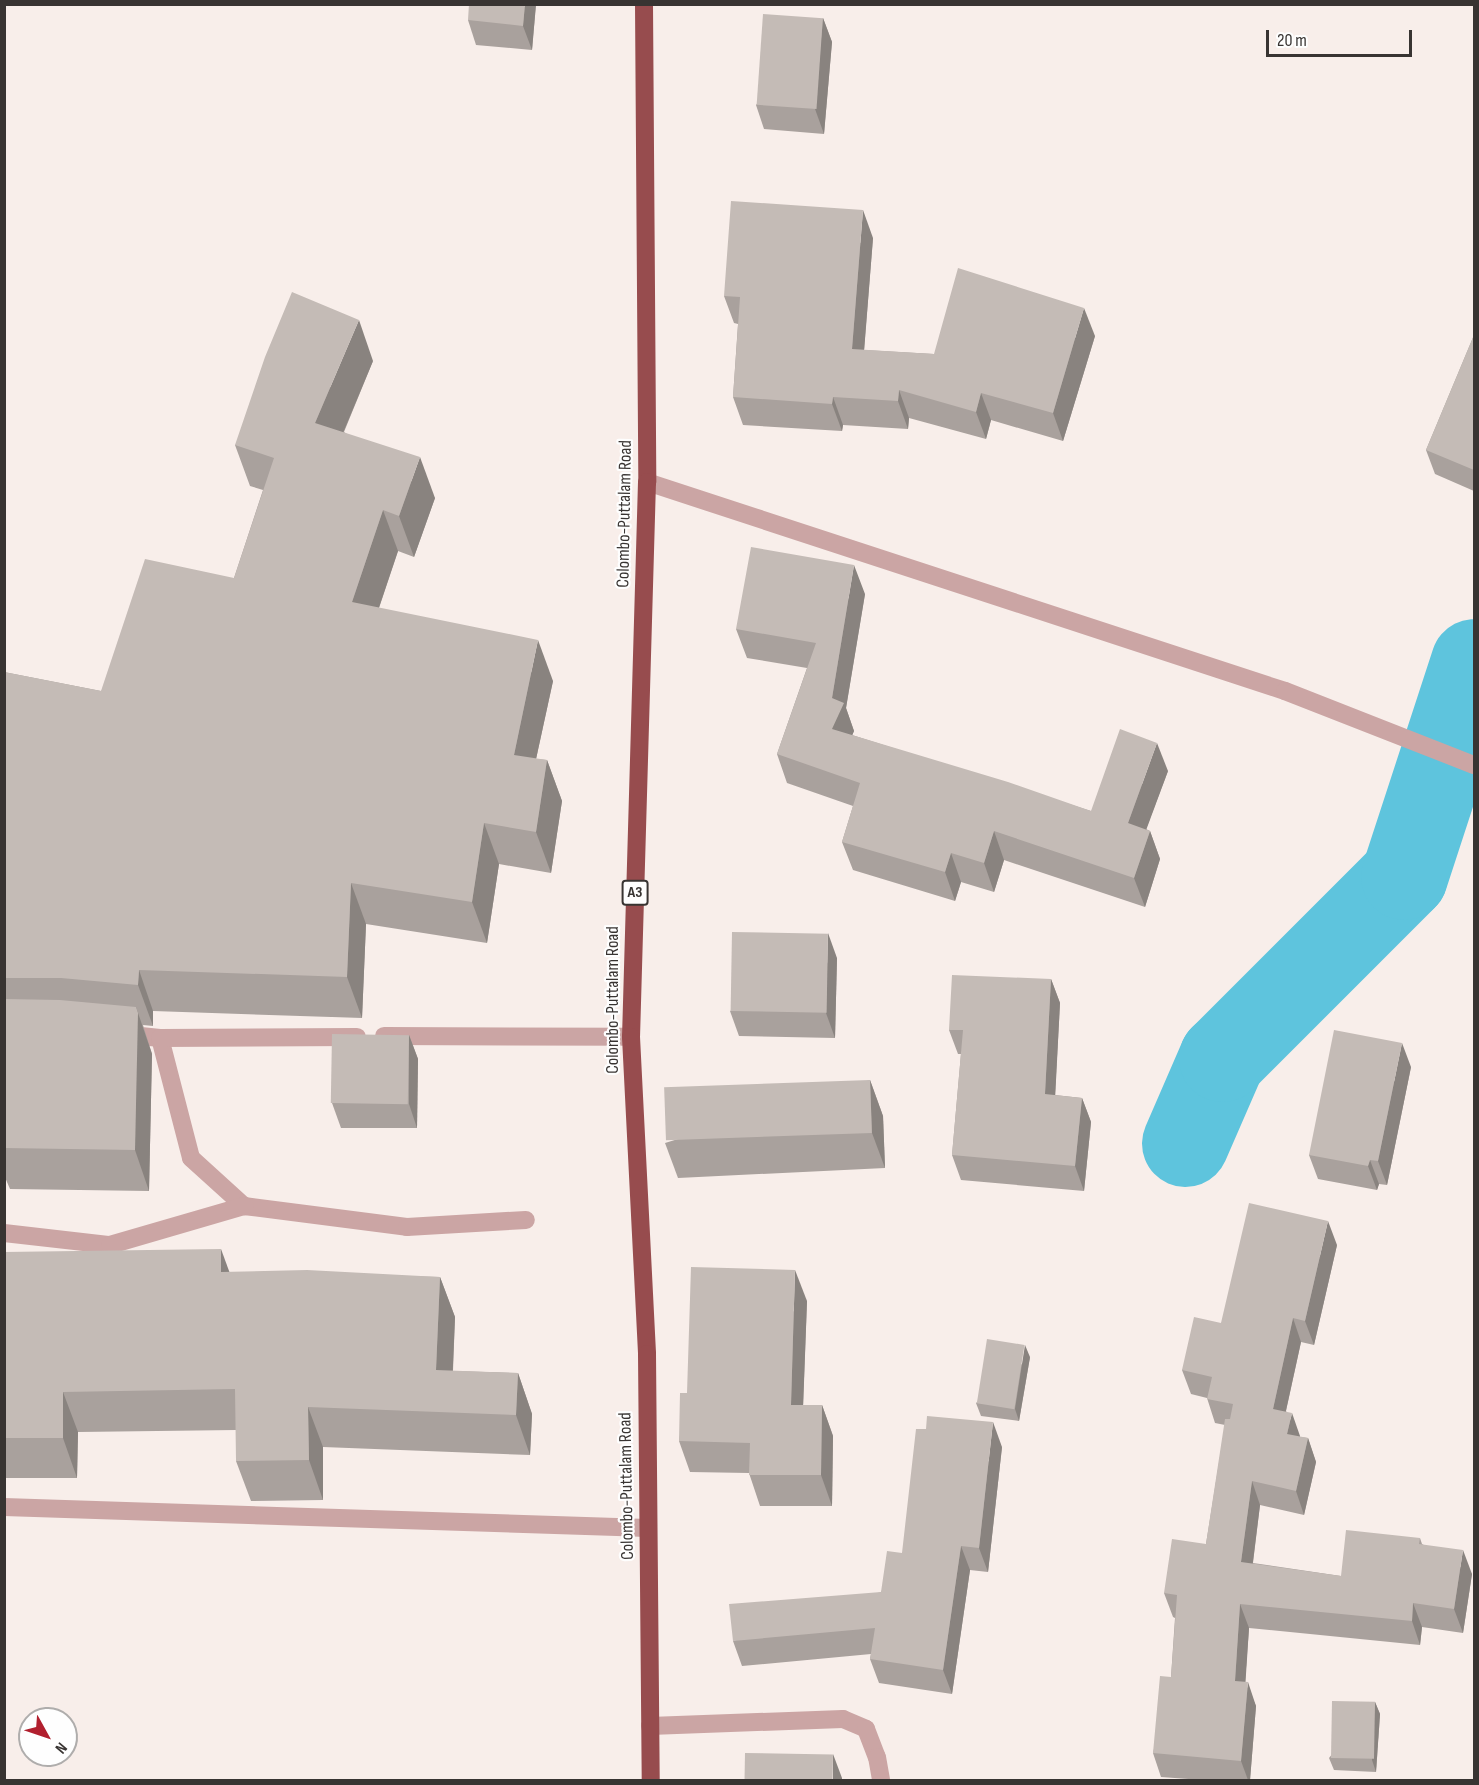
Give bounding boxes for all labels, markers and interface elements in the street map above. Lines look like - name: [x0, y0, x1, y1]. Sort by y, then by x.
- scale bar: [1269, 18, 1414, 56]
- text: 20 m: [1277, 30, 1307, 51]
- street label: Colombo-Puttalam Road: [613, 440, 637, 588]
- road number: A3: [622, 880, 648, 906]
- street label: Colombo-Puttalam Road: [602, 926, 624, 1074]
- street label: Colombo-Puttalam Road: [615, 1412, 639, 1560]
- north arrow: [18, 1707, 78, 1767]
- text: N: [51, 1738, 71, 1757]

